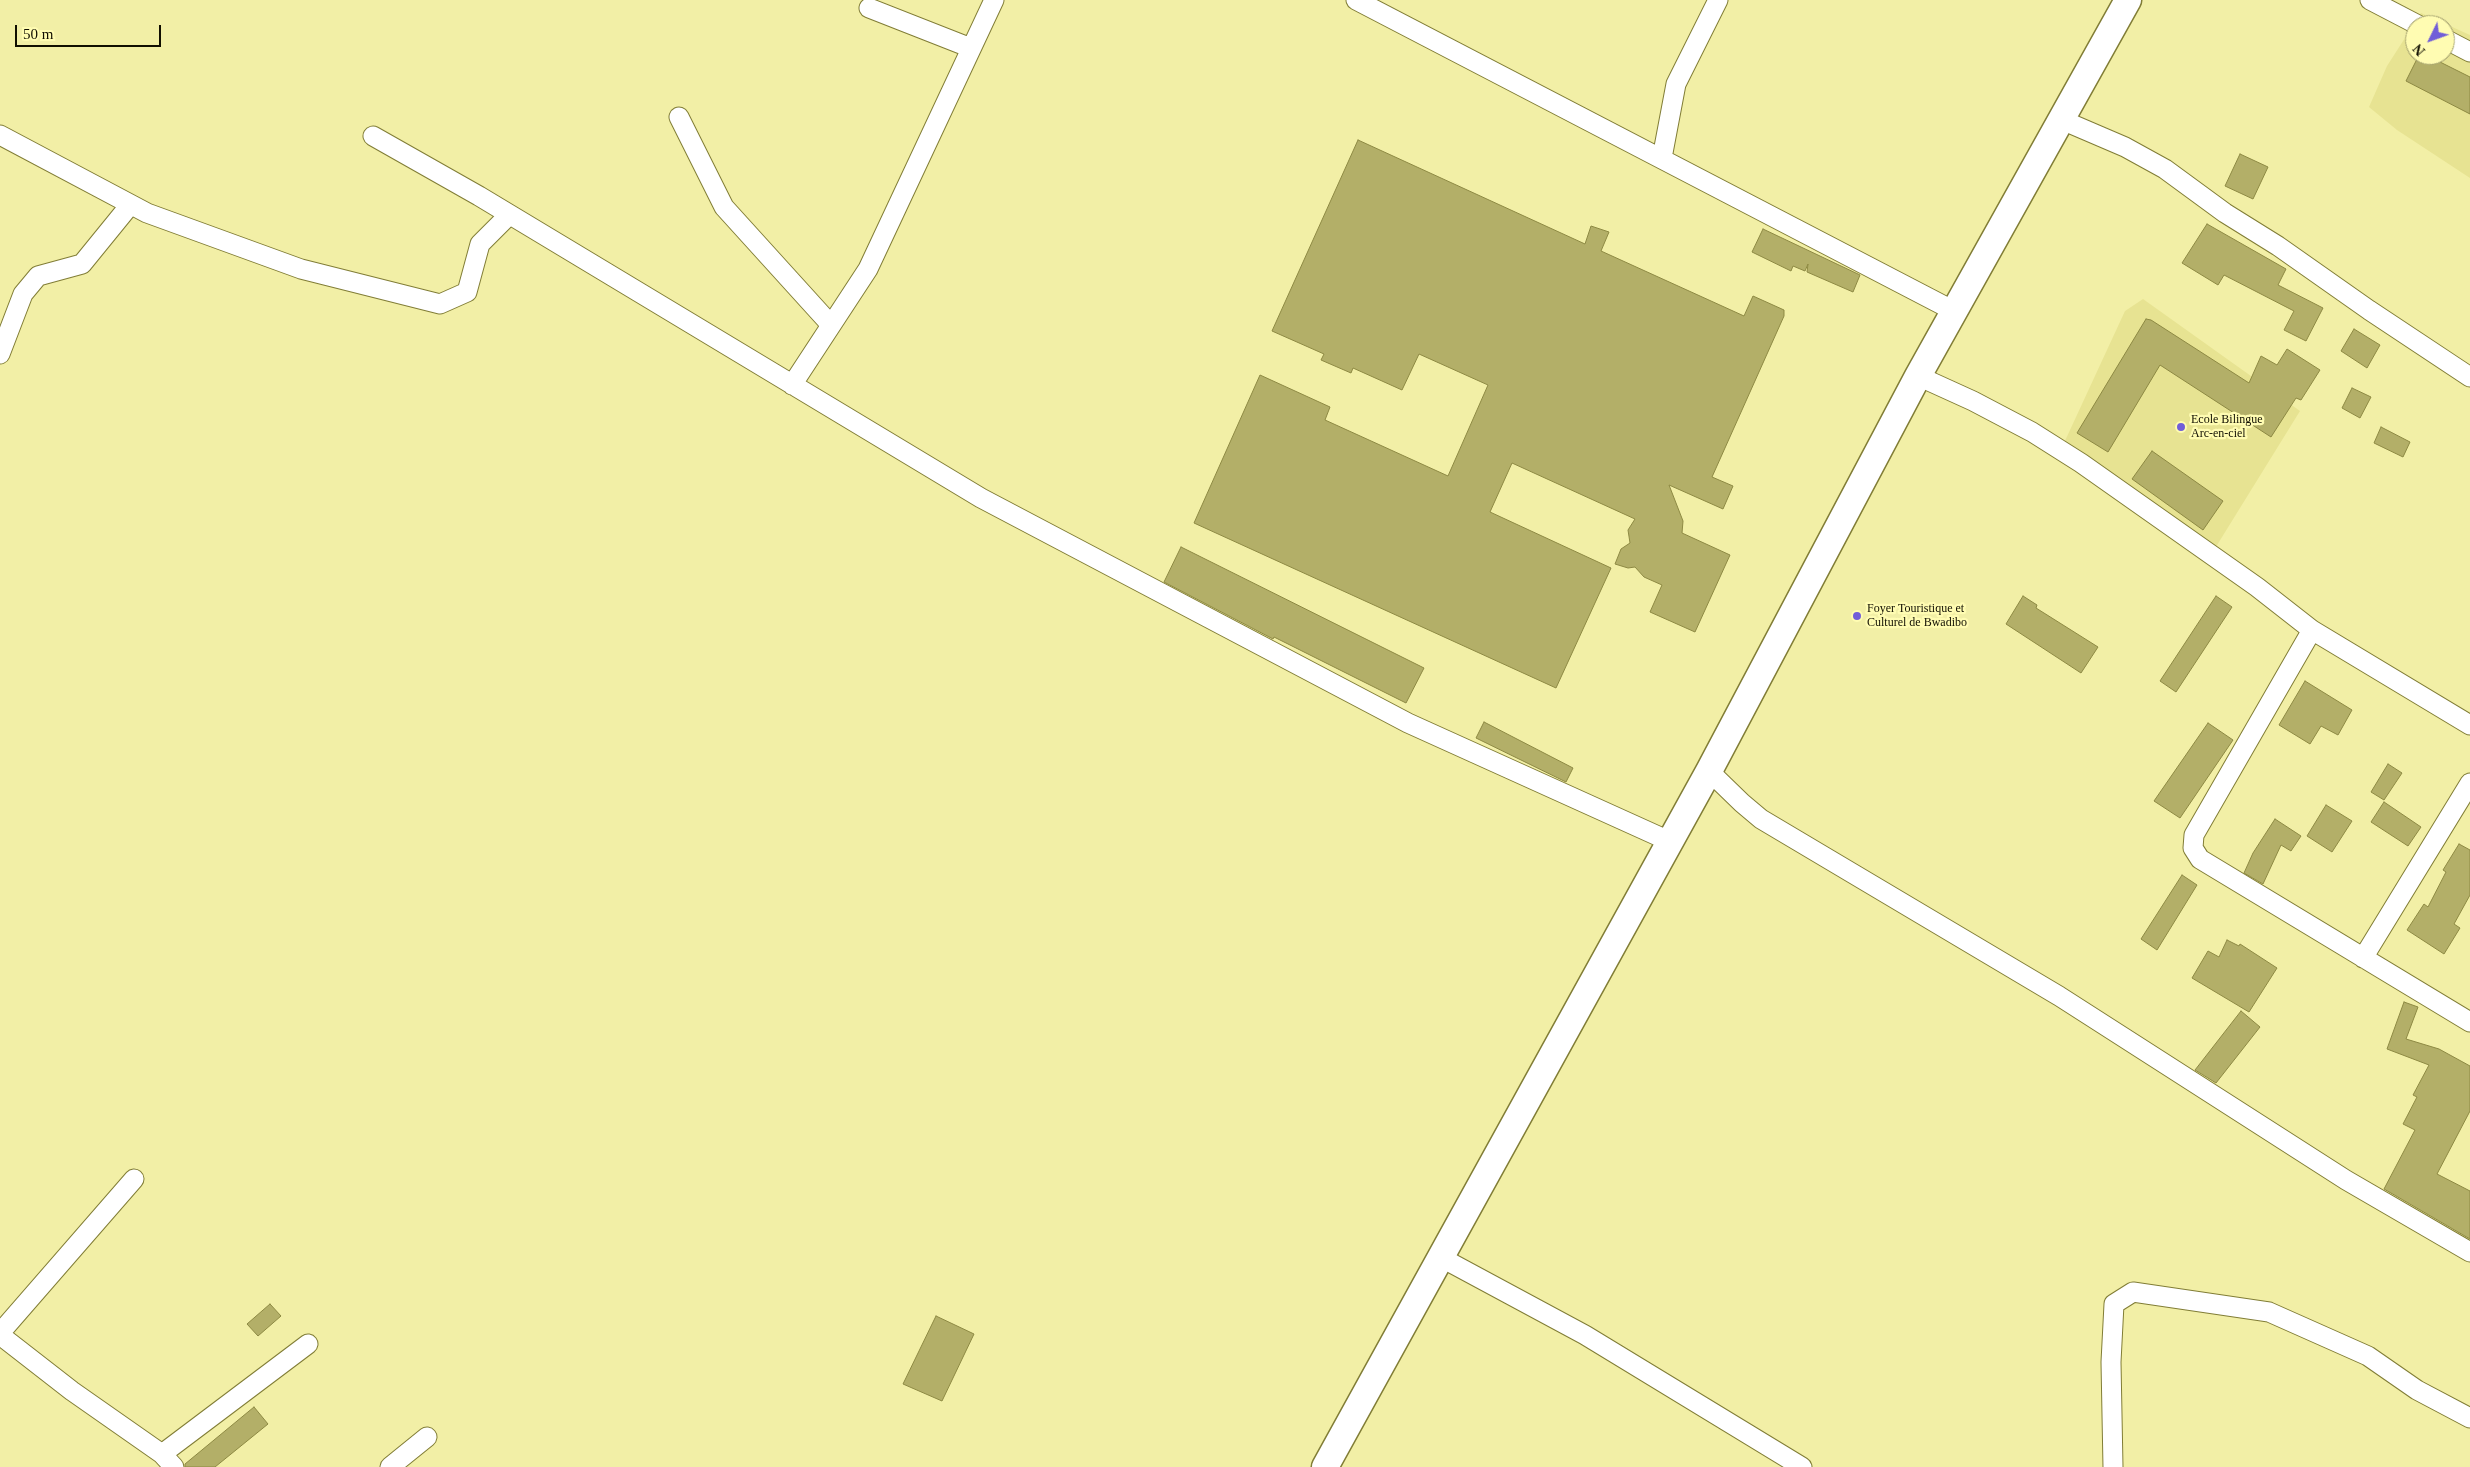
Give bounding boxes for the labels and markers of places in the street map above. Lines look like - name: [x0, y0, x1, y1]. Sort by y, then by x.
- place label: Ecole Bilingue Arc-en-ciel: [2191, 413, 2263, 441]
- marker: Ecole Bilingue Arc-en-ciel: [2175, 421, 2187, 433]
- place label: Foyer Touristique et Culturel de Bwadibo: [1867, 602, 1967, 630]
- marker: Foyer Touristique et Culturel de Bwadibo: [1851, 610, 1863, 622]

